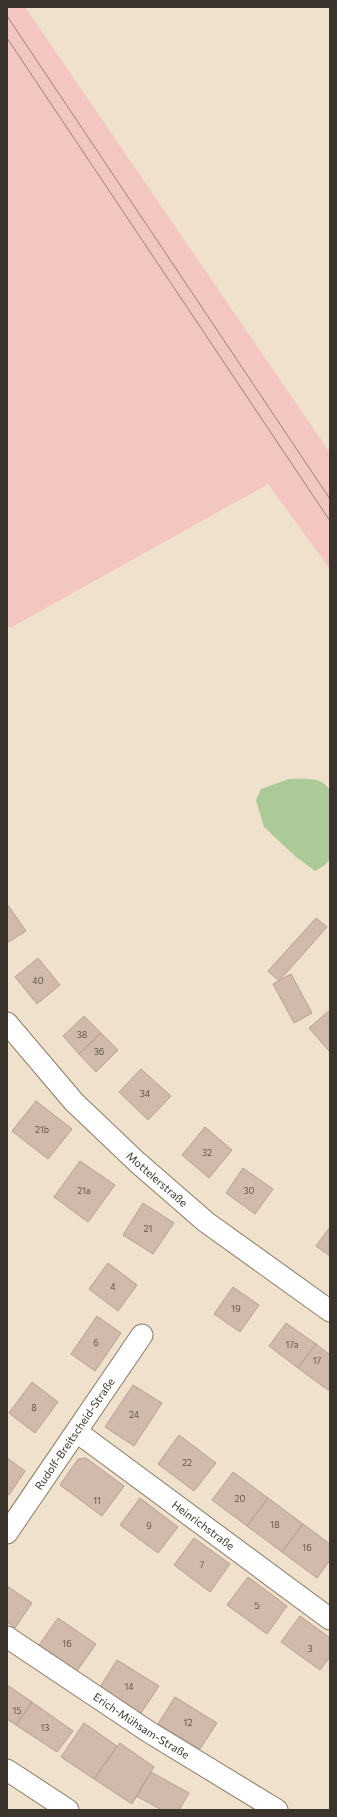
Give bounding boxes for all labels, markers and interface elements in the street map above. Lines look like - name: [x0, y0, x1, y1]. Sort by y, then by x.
- house number: 40: [32, 975, 44, 986]
- house number: 38: [77, 1029, 87, 1040]
- house number: 36: [94, 1046, 104, 1057]
- house number: 34: [140, 1088, 151, 1099]
- house number: 21b: [35, 1124, 49, 1135]
- house number: 32: [202, 1147, 212, 1158]
- street label: Mottelerstraße: [124, 1149, 191, 1209]
- house number: 21a: [77, 1185, 91, 1196]
- house number: 30: [243, 1185, 255, 1196]
- house number: 21: [144, 1223, 152, 1234]
- house number: 4: [110, 1281, 116, 1292]
- house number: 19: [231, 1303, 241, 1314]
- house number: 6: [93, 1337, 99, 1348]
- house number: 17a: [285, 1339, 299, 1350]
- house number: 17: [313, 1355, 322, 1366]
- street label: Rudolf-Breitscheid-Straße: [32, 1375, 117, 1492]
- house number: 8: [31, 1402, 37, 1413]
- house number: 24: [129, 1409, 140, 1420]
- house number: 22: [182, 1457, 192, 1468]
- house number: 20: [235, 1493, 246, 1504]
- house number: 11: [93, 1495, 101, 1506]
- street label: Heinrichstraße: [170, 1498, 237, 1552]
- house number: 18: [270, 1519, 280, 1530]
- house number: 9: [146, 1520, 152, 1531]
- house number: 16: [302, 1542, 312, 1553]
- house number: 7: [200, 1559, 205, 1570]
- house number: 5: [254, 1600, 260, 1611]
- house number: 16: [62, 1638, 72, 1649]
- house number: 3: [307, 1643, 313, 1654]
- house number: 14: [124, 1681, 134, 1692]
- street label: Erich-Mühsam-Straße: [91, 1690, 192, 1761]
- house number: 15: [12, 1705, 22, 1716]
- house number: 12: [184, 1717, 192, 1728]
- house number: 13: [41, 1722, 49, 1733]

